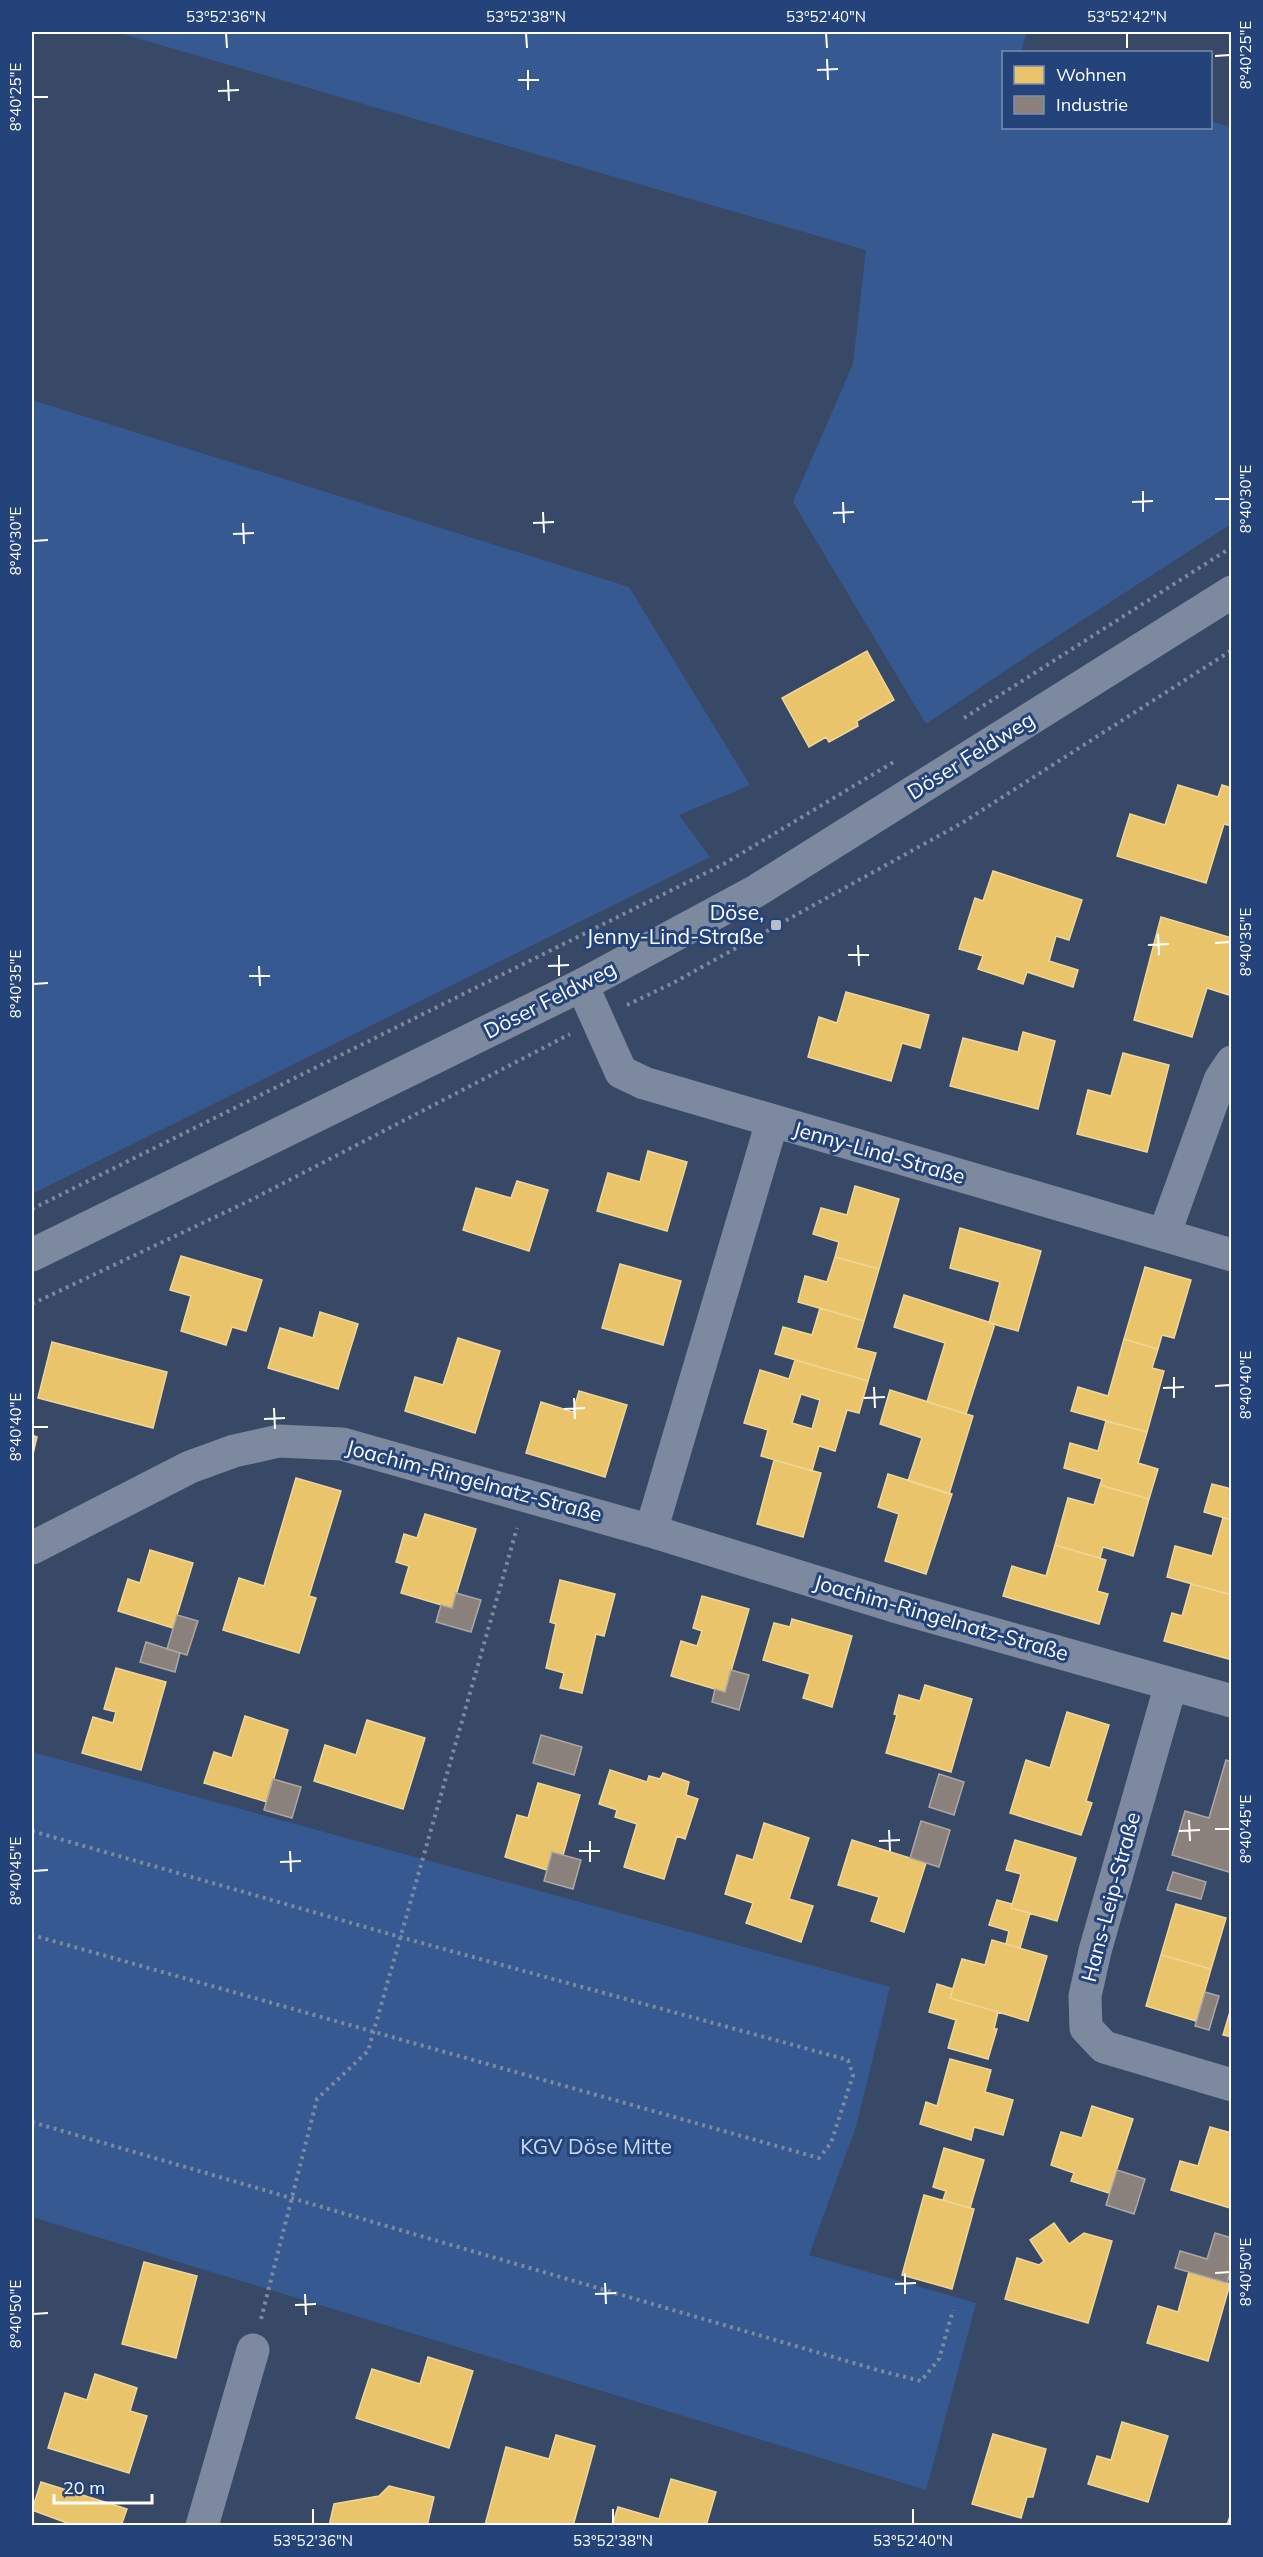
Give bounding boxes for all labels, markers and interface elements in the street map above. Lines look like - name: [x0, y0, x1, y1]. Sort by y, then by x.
- text: 53°52'36"N: [186, 7, 266, 26]
- text: 53°52'38"N: [486, 7, 566, 26]
- text: 53°52'40"N: [786, 7, 866, 26]
- text: 53°52'42"N: [1087, 7, 1167, 26]
- text: 8°40'25"E: [1236, 21, 1255, 89]
- legend: [1002, 51, 1212, 129]
- text: 8°40'25"E: [6, 63, 25, 131]
- text: Wohnen: [1056, 63, 1127, 86]
- text: Industrie: [1056, 93, 1128, 116]
- text: 8°40'30"E: [1236, 465, 1255, 533]
- text: 8°40'30"E: [6, 507, 25, 575]
- street label: Döser Feldweg: [902, 706, 1039, 805]
- place label: Döse, Jenny-Lind-Straße: [586, 899, 764, 949]
- text: 8°40'35"E: [1236, 908, 1255, 976]
- marker: Döse, Jenny-Lind-Straße: [769, 918, 783, 932]
- text: 8°40'35"E: [6, 950, 25, 1018]
- street label: Döser Feldweg: [479, 955, 620, 1044]
- street label: Jenny-Lind-Straße: [790, 1115, 968, 1189]
- text: 8°40'40"E: [1236, 1351, 1255, 1419]
- text: 8°40'40"E: [6, 1393, 25, 1461]
- street label: Joachim-Ringelnatz-Straße: [344, 1433, 605, 1527]
- street label: Joachim-Ringelnatz-Straße: [811, 1568, 1072, 1666]
- text: 8°40'45"E: [1236, 1795, 1255, 1863]
- street label: Hans-Leip-Straße: [1075, 1809, 1145, 1985]
- text: 8°40'45"E: [6, 1837, 25, 1905]
- park label: KGV Döse Mitte: [520, 2133, 672, 2159]
- text: 8°40'50"E: [1236, 2238, 1255, 2306]
- text: 8°40'50"E: [6, 2280, 25, 2348]
- scale bar: [54, 2467, 152, 2505]
- text: 20 m: [63, 2476, 105, 2499]
- text: 53°52'36"N: [273, 2531, 353, 2550]
- text: 53°52'38"N: [573, 2531, 653, 2550]
- text: 53°52'40"N: [873, 2531, 953, 2550]

